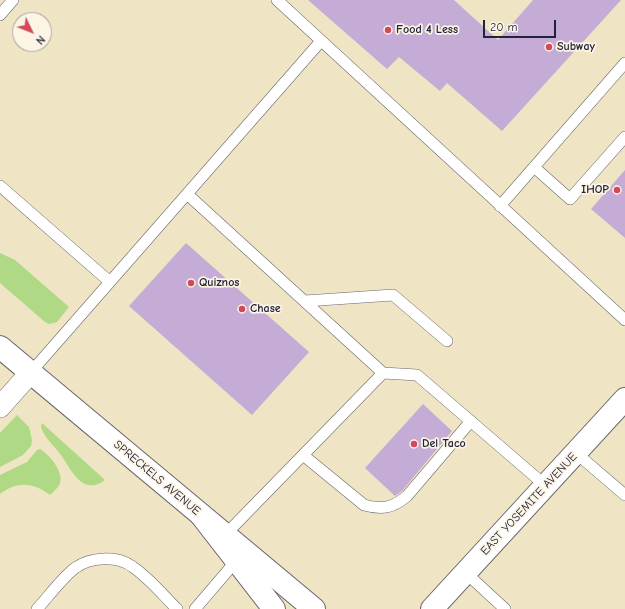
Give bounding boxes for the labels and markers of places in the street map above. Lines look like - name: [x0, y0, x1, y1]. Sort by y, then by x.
- place label: Food 4 Less: [396, 23, 458, 37]
- marker: Food 4 Less: [383, 25, 393, 35]
- place label: Subway: [557, 40, 595, 54]
- marker: Subway: [544, 42, 554, 52]
- place label: IHOP: [581, 183, 609, 197]
- marker: IHOP: [612, 185, 622, 195]
- place label: Quiznos: [199, 276, 239, 290]
- marker: Quiznos: [186, 278, 196, 288]
- place label: Chase: [250, 302, 281, 316]
- marker: Chase: [237, 304, 247, 314]
- place label: Del Taco: [422, 437, 466, 451]
- marker: Del Taco: [409, 439, 419, 449]

